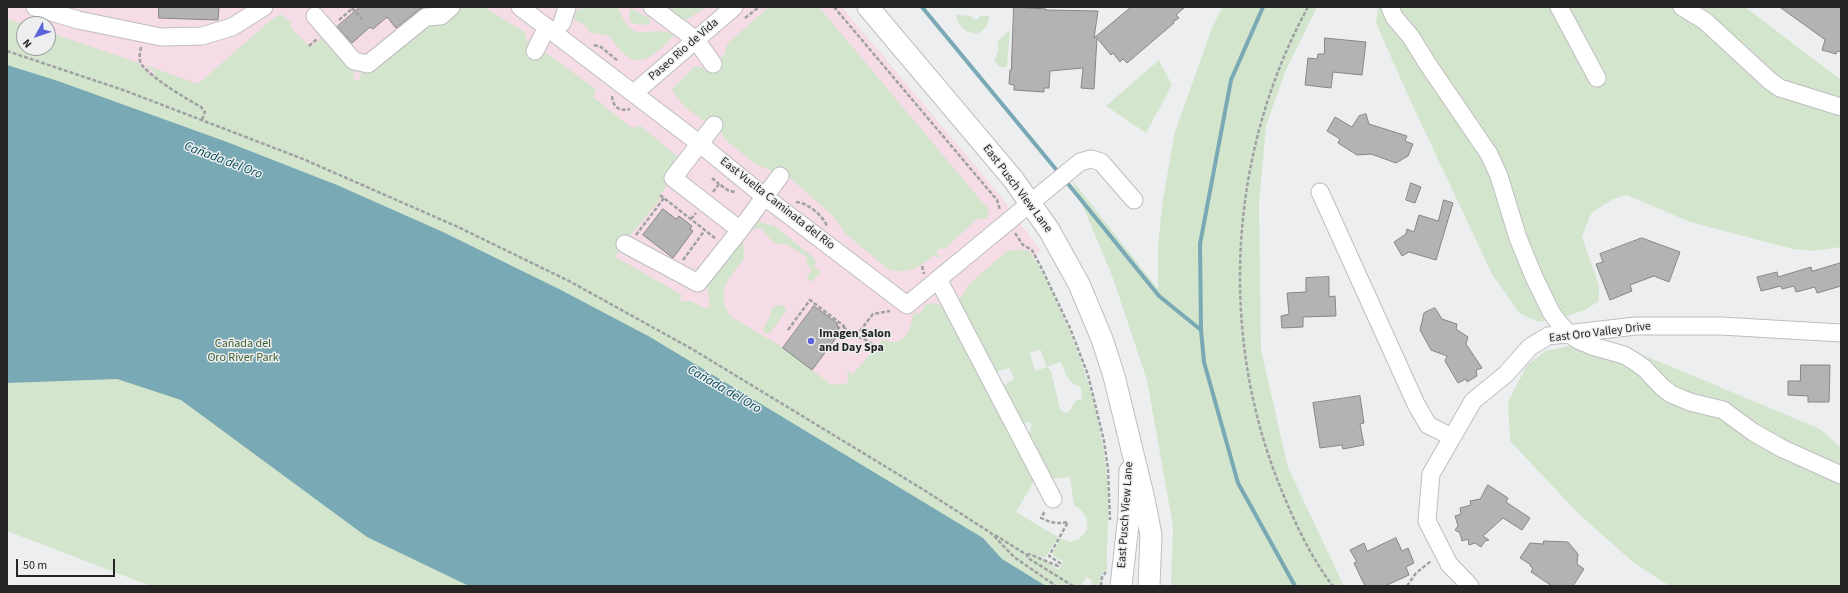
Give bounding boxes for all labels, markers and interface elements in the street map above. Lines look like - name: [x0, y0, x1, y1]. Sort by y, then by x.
- north arrow: [16, 16, 56, 56]
- street label: Paseo Rio de Vida: [646, 16, 722, 84]
- text: N: [19, 36, 35, 51]
- water label: Cañada del Oro: [182, 139, 264, 183]
- street label: East Pusch View Lane: [979, 142, 1055, 236]
- street label: East Vuelta Caminata del Rio: [717, 155, 837, 253]
- street label: East Oro Valley Drive: [1548, 320, 1652, 346]
- place label: Imagen Salon and Day Spa: [819, 327, 891, 355]
- marker: Imagen Salon and Day Spa: [806, 336, 816, 346]
- park label: Cañada del Oro River Park: [207, 337, 279, 365]
- water label: Cañada del Oro: [684, 363, 764, 417]
- street label: East Pusch View Lane: [1115, 461, 1137, 569]
- scale bar: [18, 551, 117, 577]
- text: 50 m: [23, 557, 47, 574]

